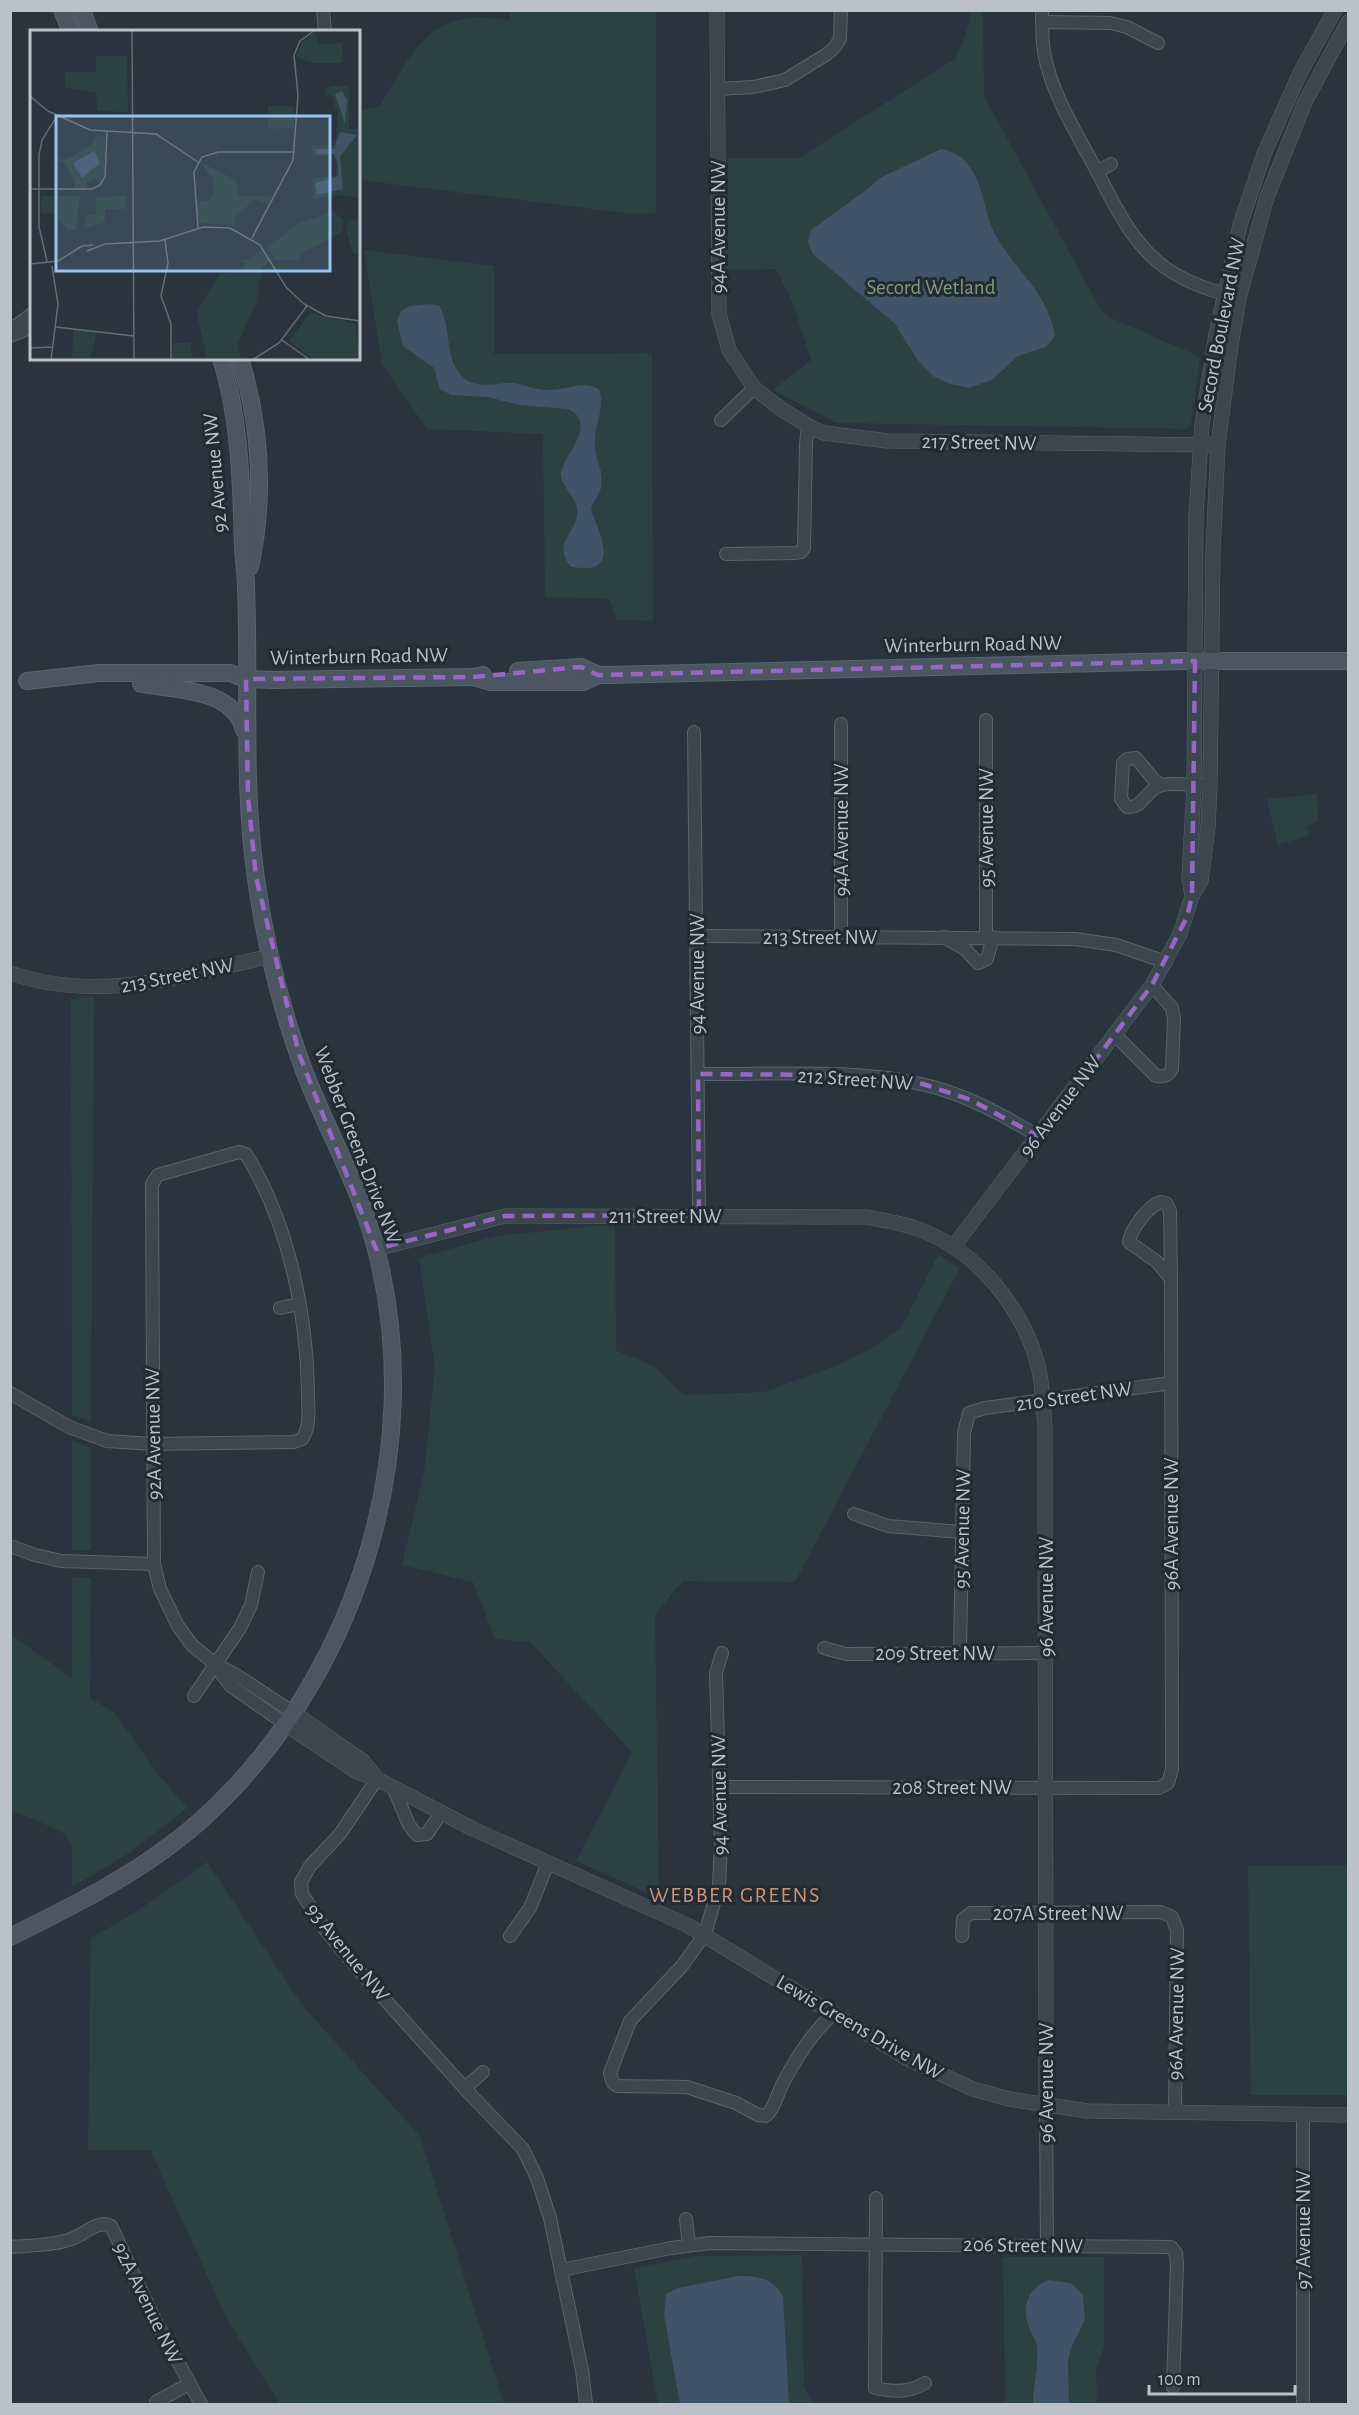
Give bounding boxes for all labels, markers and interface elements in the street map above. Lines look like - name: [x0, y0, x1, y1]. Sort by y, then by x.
- inset map: [30, 30, 360, 360]
- street label: 94A Avenue NW: [708, 160, 729, 294]
- street label: Secord Boulevard NW: [1194, 236, 1249, 414]
- park label: Secord Wetland: [866, 277, 996, 298]
- street label: 92 Avenue NW: [200, 412, 231, 534]
- street label: 217 Street NW: [921, 431, 1037, 454]
- street label: Winterburn Road NW: [884, 632, 1062, 657]
- street label: Winterburn Road NW: [270, 644, 448, 669]
- street label: 94A Avenue NW: [831, 763, 852, 897]
- street label: 95 Avenue NW: [976, 768, 997, 888]
- street label: 94 Avenue NW: [687, 913, 708, 1034]
- street label: 213 Street NW: [763, 927, 878, 948]
- street label: 213 Street NW: [119, 954, 236, 997]
- street label: Webber Greens Drive NW: [310, 1044, 405, 1247]
- street label: 96 Avenue NW: [1016, 1052, 1105, 1161]
- street label: 212 Street NW: [797, 1065, 914, 1094]
- street label: 211 Street NW: [608, 1206, 722, 1227]
- street label: 92A Avenue NW: [142, 1367, 165, 1500]
- street label: 210 Street NW: [1015, 1378, 1134, 1415]
- street label: 96A Avenue NW: [1161, 1457, 1182, 1590]
- street label: 95 Avenue NW: [951, 1469, 974, 1589]
- street label: 96 Avenue NW: [1036, 1536, 1057, 1657]
- street label: 209 Street NW: [875, 1643, 995, 1664]
- street label: 94 Avenue NW: [708, 1734, 731, 1856]
- street label: 208 Street NW: [892, 1777, 1012, 1798]
- district label: WEBBER GREENS: [649, 1884, 821, 1906]
- street label: 93 Avenue NW: [302, 1899, 393, 2006]
- street label: 207A Street NW: [993, 1903, 1124, 1924]
- street label: 96A Avenue NW: [1165, 1947, 1188, 2081]
- street label: Lewis Greens Drive NW: [773, 1971, 947, 2084]
- street label: 96 Avenue NW: [1036, 2022, 1057, 2143]
- street label: 97 Avenue NW: [1293, 2170, 1314, 2290]
- street label: 206 Street NW: [963, 2234, 1083, 2257]
- street label: 92A Avenue NW: [109, 2239, 186, 2368]
- scale bar: [1149, 2358, 1294, 2396]
- text: 100 m: [1158, 2371, 1201, 2389]

